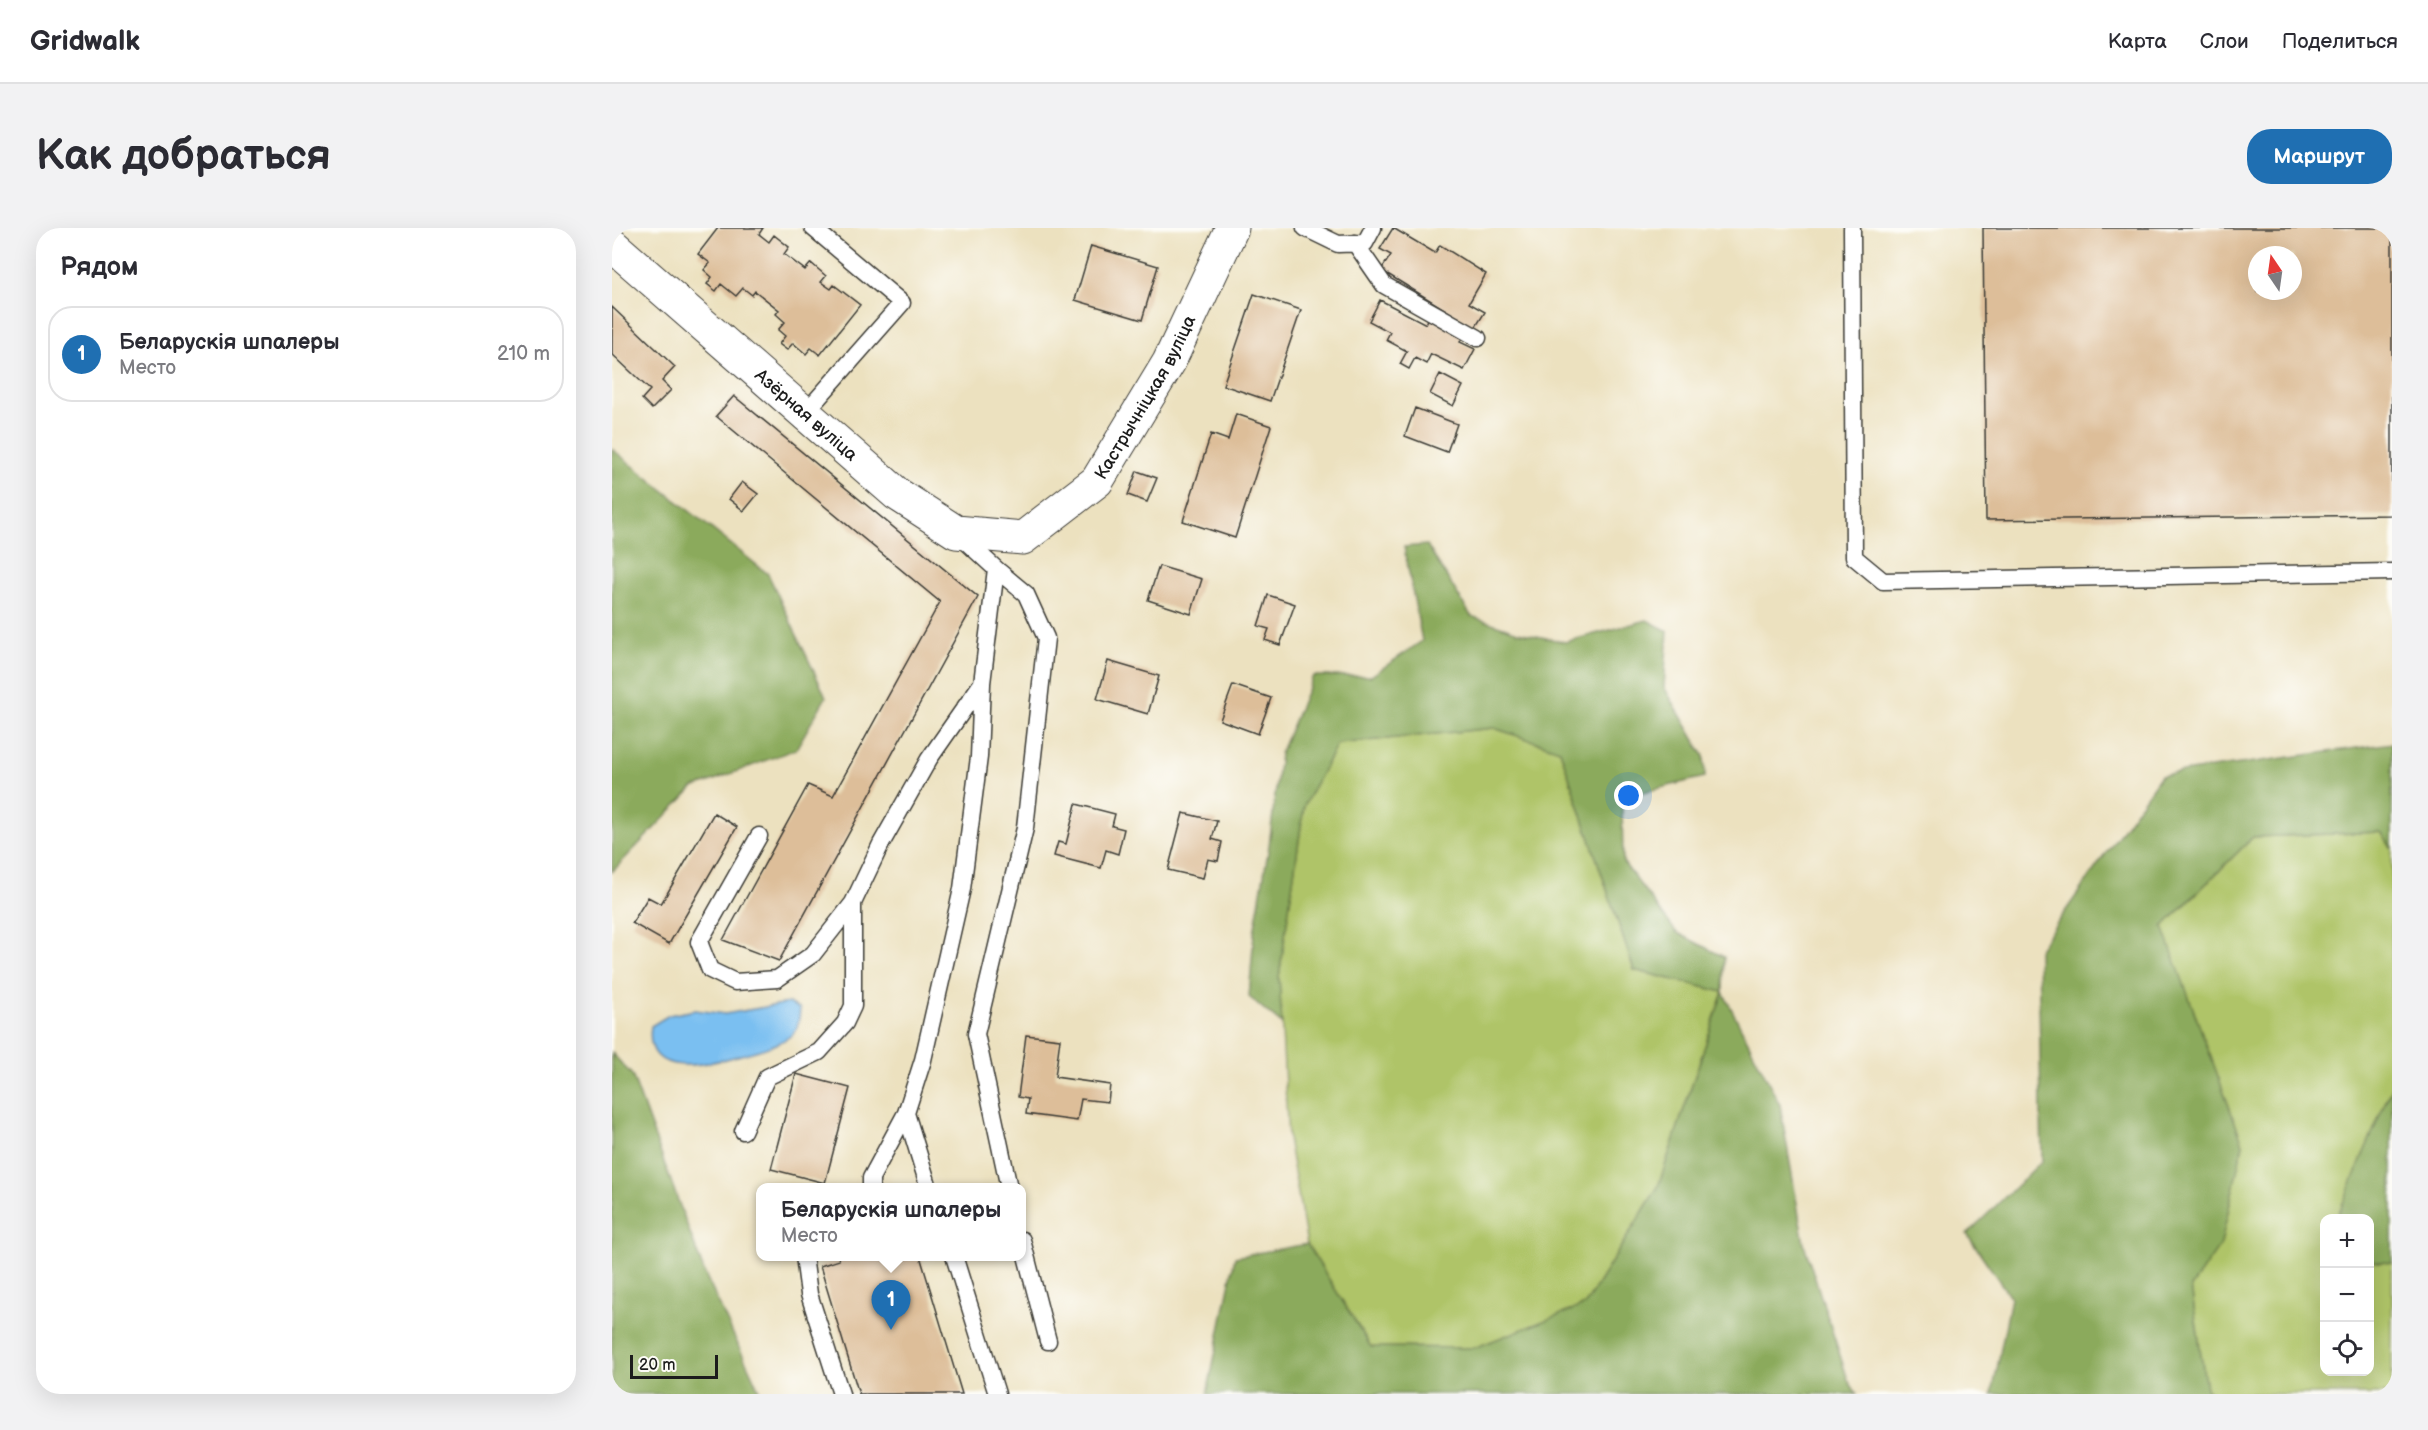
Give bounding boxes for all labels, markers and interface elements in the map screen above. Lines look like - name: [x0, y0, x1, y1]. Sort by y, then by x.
- text: Gridwalk: [30, 25, 140, 58]
- text: Карта: [2108, 29, 2167, 54]
- text: Слои: [2200, 29, 2249, 54]
- text: Поделиться: [2282, 29, 2398, 54]
- button: Маршрут: [2247, 129, 2392, 184]
- text: Как добраться: [36, 131, 331, 182]
- north arrow: [2248, 246, 2302, 300]
- text: Рядом: [60, 252, 138, 283]
- street label: Кастрычніцкая вуліца: [1090, 312, 1200, 483]
- text: Беларускія шпалеры: [119, 329, 340, 356]
- text: 1: [77, 342, 86, 366]
- text: 210 m: [497, 342, 550, 366]
- text: Место: [119, 356, 176, 380]
- street label: Азёрная вуліца: [750, 364, 862, 465]
- your location: [1614, 781, 1643, 810]
- popup: [756, 1183, 1026, 1261]
- text: Беларускія шпалеры: [781, 1197, 1001, 1224]
- map controls: [2320, 1214, 2374, 1376]
- button: +: [2320, 1214, 2374, 1268]
- text: Место: [781, 1224, 838, 1248]
- button: −: [2320, 1268, 2374, 1322]
- pin: 1: [872, 1280, 910, 1330]
- button: locate: [2320, 1322, 2374, 1376]
- scale bar: [630, 1352, 718, 1380]
- text: 20 m: [639, 1356, 675, 1375]

